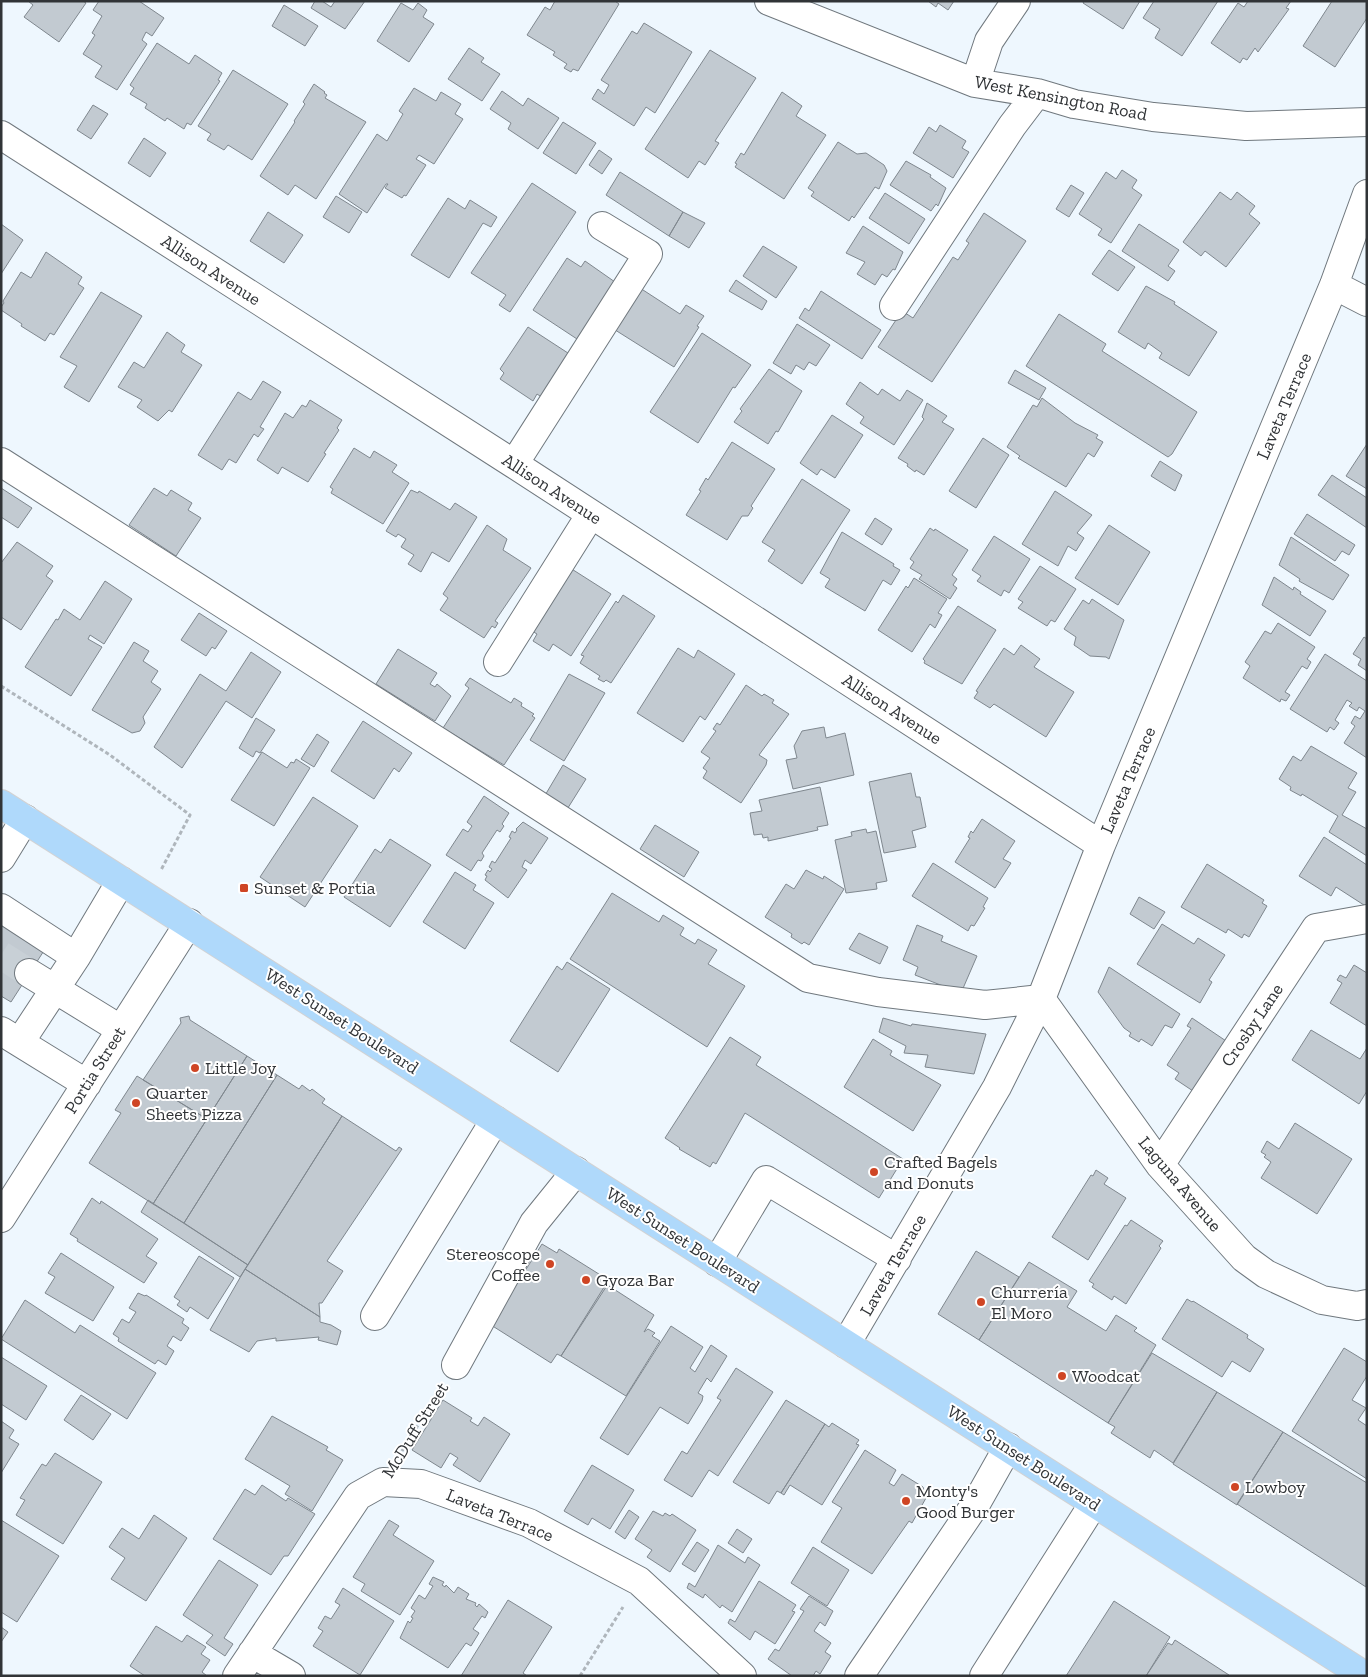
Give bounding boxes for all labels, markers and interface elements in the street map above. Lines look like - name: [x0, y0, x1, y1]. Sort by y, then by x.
- street label: West Kensington Road: [973, 70, 1149, 126]
- street label: Allison Avenue: [157, 230, 265, 310]
- street label: Laveta Terrace: [1252, 349, 1316, 463]
- street label: Allison Avenue: [498, 449, 606, 529]
- street label: Allison Avenue: [838, 669, 946, 749]
- street label: Laveta Terrace: [1096, 723, 1160, 837]
- place label: Sunset & Portia: [254, 877, 376, 899]
- marker: Sunset & Portia: [238, 882, 250, 894]
- street label: West Sunset Boulevard: [261, 963, 423, 1079]
- street label: Crosby Lane: [1216, 979, 1288, 1071]
- street label: Portia Street: [60, 1022, 131, 1118]
- place label: Little Joy: [205, 1057, 277, 1079]
- marker: Little Joy: [189, 1062, 201, 1074]
- place label: Quarter Sheets Pizza: [146, 1082, 242, 1125]
- marker: Quarter Sheets Pizza: [130, 1097, 142, 1109]
- street label: Laguna Avenue: [1134, 1132, 1226, 1236]
- place label: Crafted Bagels and Donuts: [884, 1151, 997, 1194]
- marker: Crafted Bagels and Donuts: [868, 1166, 880, 1178]
- street label: West Sunset Boulevard: [602, 1182, 764, 1298]
- street label: Laveta Terrace: [855, 1210, 931, 1320]
- place label: Stereoscope Coffee: [446, 1243, 540, 1286]
- marker: Stereoscope Coffee: [544, 1258, 556, 1270]
- place label: Gyoza Bar: [596, 1269, 675, 1291]
- marker: Gyoza Bar: [580, 1274, 592, 1286]
- place label: Churrería El Moro: [991, 1281, 1068, 1324]
- marker: Churrería El Moro: [975, 1296, 987, 1308]
- place label: Woodcat: [1072, 1365, 1140, 1387]
- marker: Woodcat: [1056, 1370, 1068, 1382]
- street label: McDuff Street: [377, 1378, 453, 1482]
- street label: West Sunset Boulevard: [943, 1400, 1105, 1516]
- place label: Lowboy: [1245, 1476, 1306, 1498]
- place label: Monty's Good Burger: [916, 1480, 1015, 1523]
- marker: Lowboy: [1229, 1481, 1241, 1493]
- street label: Laveta Terrace: [443, 1484, 557, 1546]
- marker: Monty's Good Burger: [900, 1495, 912, 1507]

